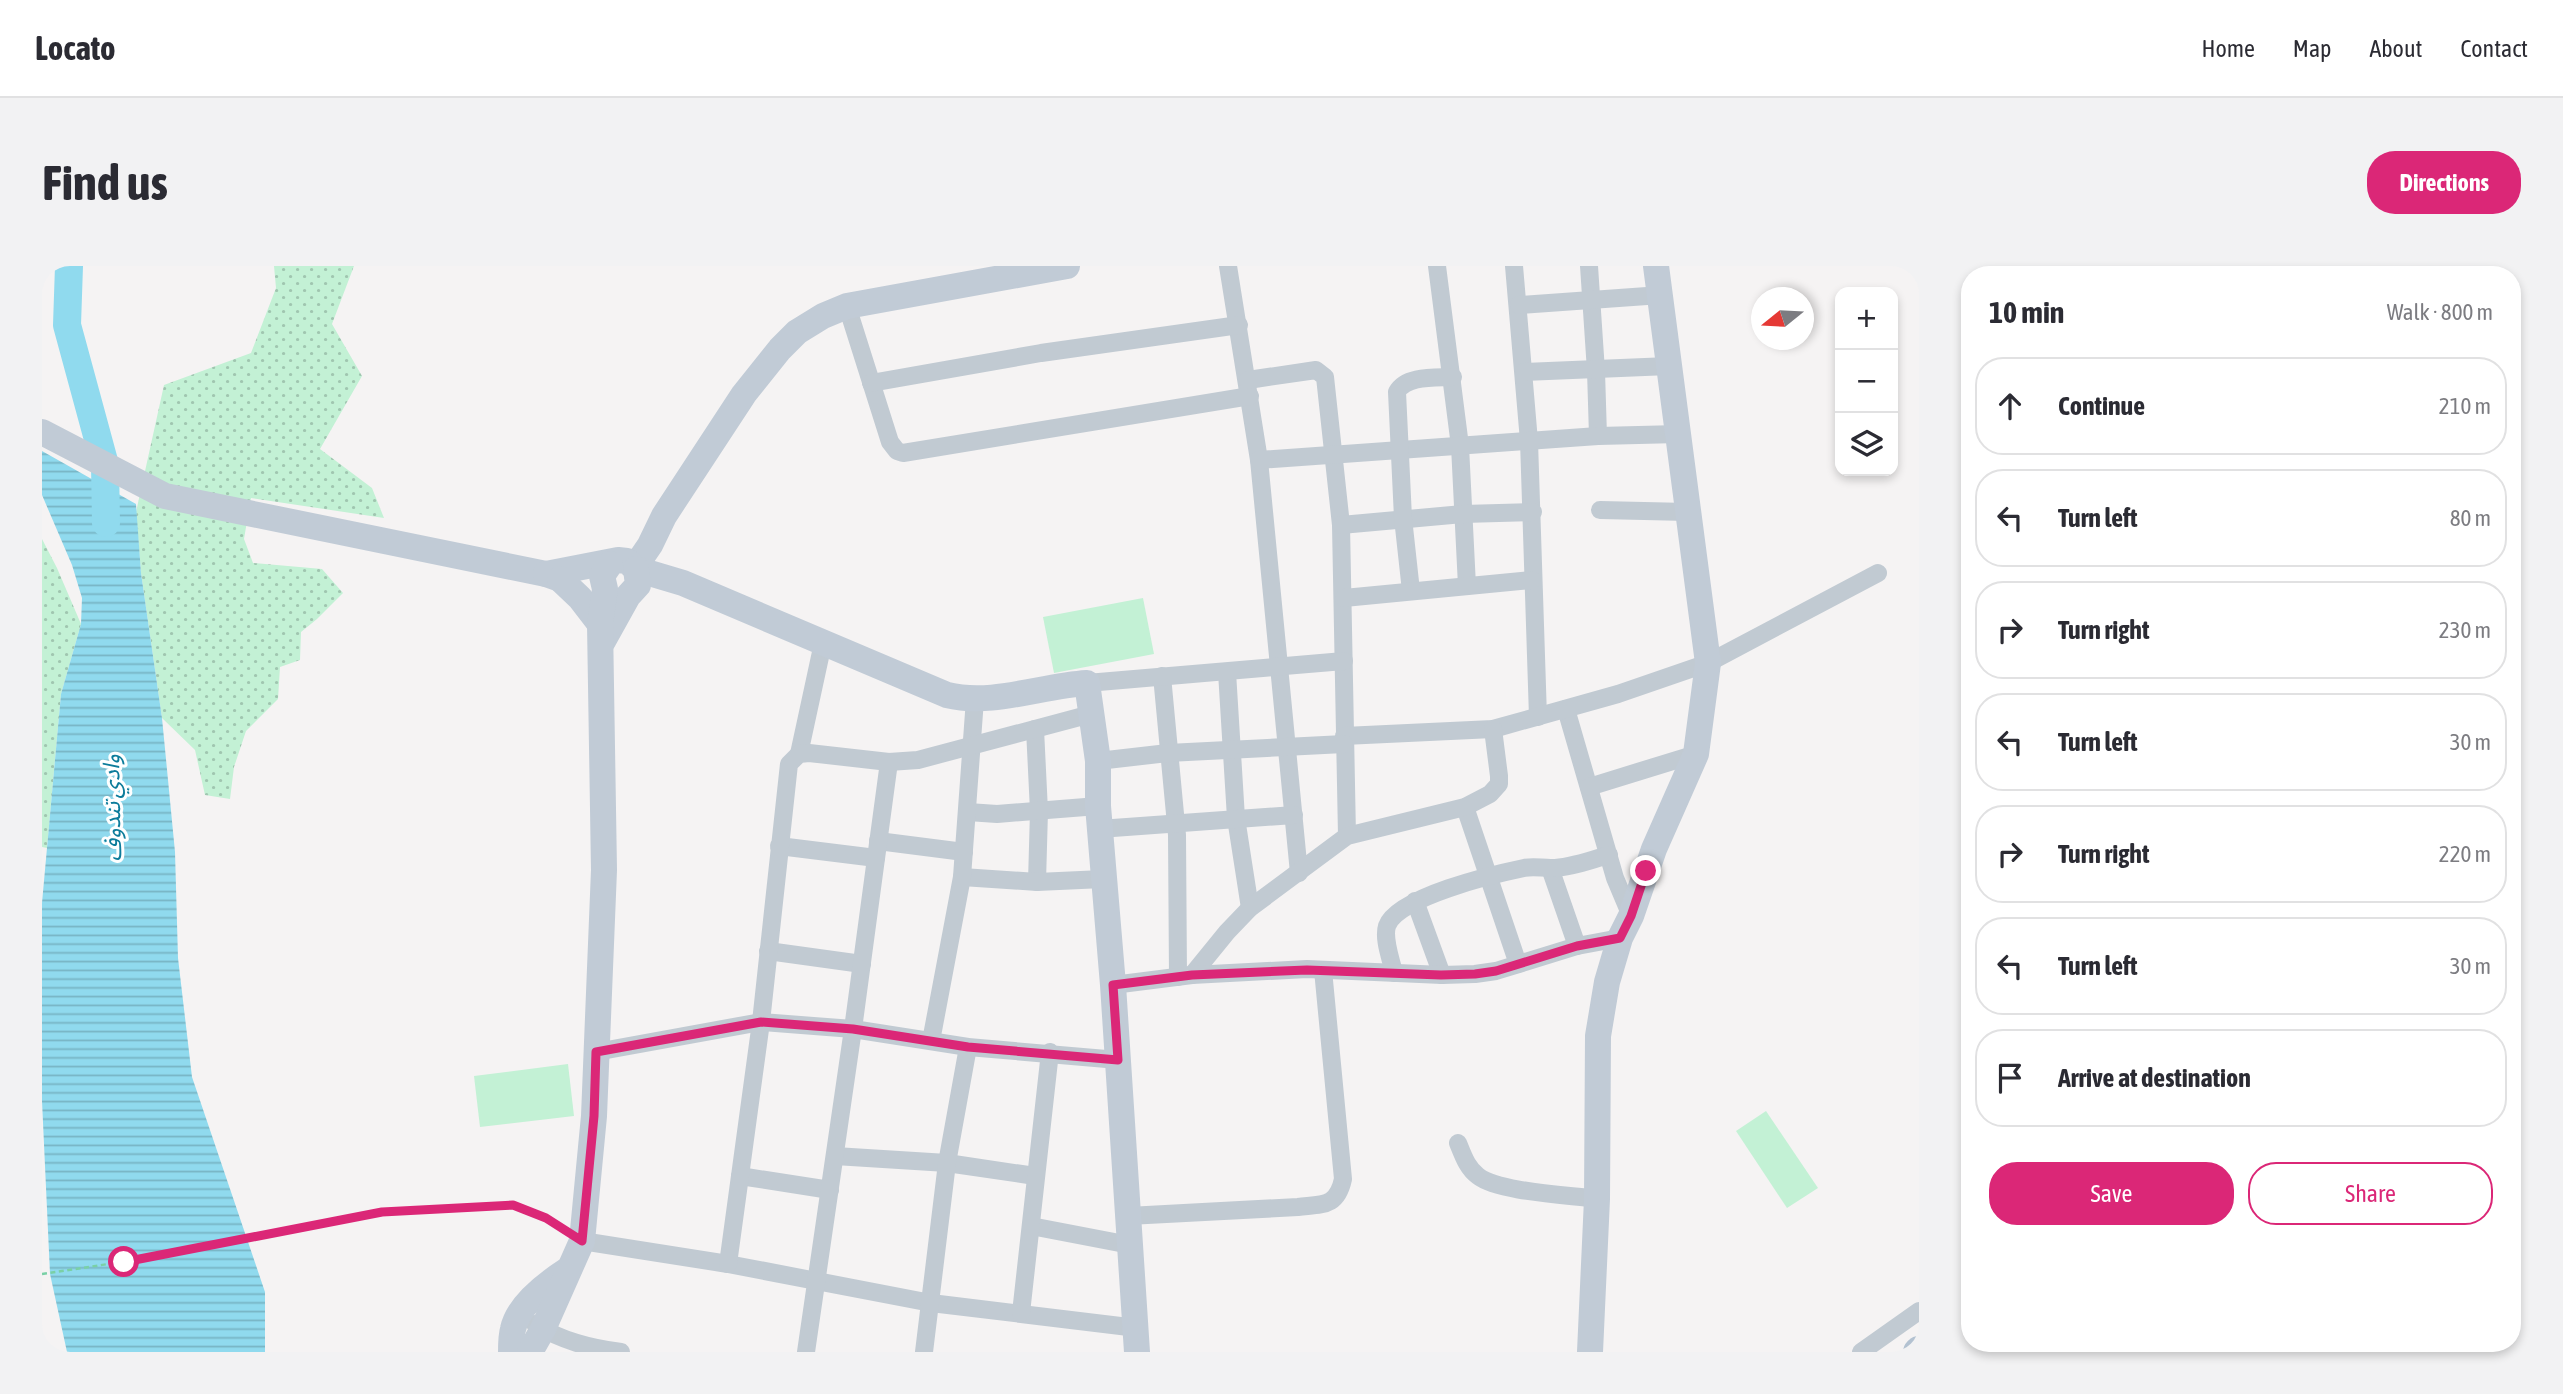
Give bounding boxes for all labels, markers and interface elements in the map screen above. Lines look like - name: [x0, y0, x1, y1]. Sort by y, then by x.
- text: Locato: [35, 29, 116, 67]
- text: Home: [2201, 35, 2255, 62]
- text: Map: [2293, 35, 2331, 62]
- text: About: [2369, 35, 2422, 62]
- text: Contact: [2460, 35, 2528, 62]
- button: Directions: [2367, 151, 2521, 214]
- text: Find us: [42, 154, 168, 210]
- north arrow: [1751, 287, 1814, 350]
- map controls: [1835, 287, 1898, 476]
- button: +: [1835, 287, 1898, 350]
- text: 10 min: [1989, 295, 2064, 329]
- text: Walk · 800 m: [2387, 299, 2493, 325]
- button: −: [1835, 350, 1898, 413]
- icon: ahead: [1991, 387, 2029, 425]
- text: Continue: [2058, 391, 2145, 421]
- text: 210 m: [2439, 393, 2491, 419]
- button: layers: [1835, 413, 1898, 476]
- icon: left: [1991, 499, 2029, 537]
- text: Turn left: [2058, 503, 2138, 533]
- text: 80 m: [2450, 505, 2491, 531]
- icon: right: [1991, 611, 2029, 649]
- text: Turn right: [2058, 615, 2149, 645]
- text: 230 m: [2439, 617, 2491, 643]
- icon: left: [1991, 723, 2029, 761]
- text: Turn left: [2058, 727, 2138, 757]
- text: 30 m: [2450, 729, 2491, 755]
- water label: وادي تندوف: [98, 754, 131, 862]
- icon: right: [1991, 835, 2029, 873]
- text: Turn right: [2058, 839, 2149, 869]
- text: 220 m: [2439, 841, 2491, 867]
- route end: [1630, 855, 1661, 886]
- icon: left: [1991, 947, 2029, 985]
- text: Turn left: [2058, 951, 2138, 981]
- text: 30 m: [2450, 953, 2491, 979]
- icon: arrive: [1991, 1059, 2029, 1097]
- text: Arrive at destination: [2058, 1063, 2251, 1093]
- button: Save: [1989, 1162, 2234, 1225]
- button: Share: [2248, 1162, 2493, 1225]
- route start: [108, 1246, 139, 1277]

